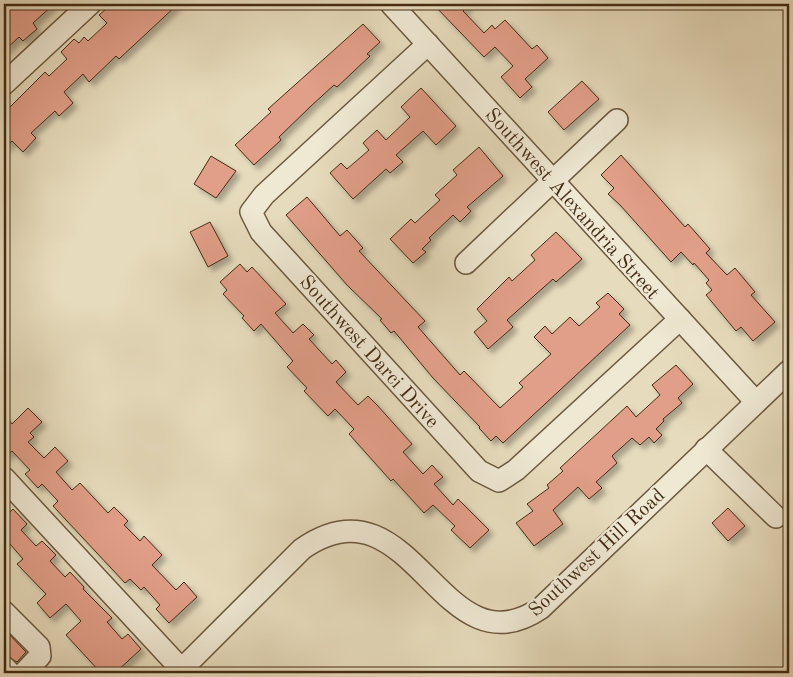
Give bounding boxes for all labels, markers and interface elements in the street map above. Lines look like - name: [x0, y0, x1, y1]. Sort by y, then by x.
- street label: Southwest Alexandria Street: [481, 105, 662, 304]
- street label: Southwest Darci Drive: [295, 272, 442, 432]
- street label: Southwest Hill Road: [525, 485, 669, 621]

